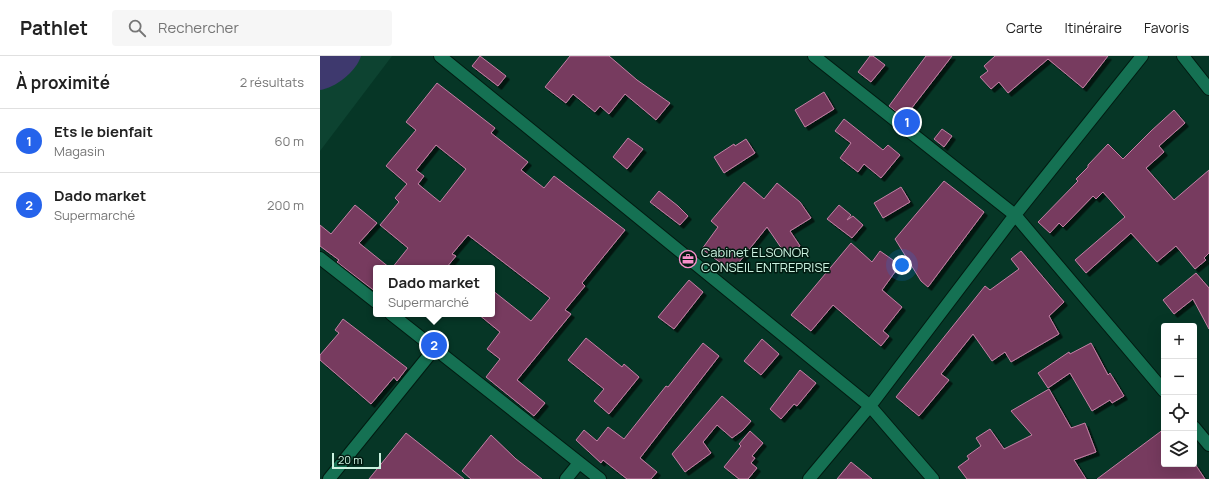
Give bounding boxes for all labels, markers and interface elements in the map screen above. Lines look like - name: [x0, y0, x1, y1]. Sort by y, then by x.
- search box: [112, 10, 392, 46]
- text: Pathlet: [20, 15, 88, 41]
- icon: search: [126, 17, 148, 39]
- text: Rechercher: [158, 17, 239, 38]
- text: Carte: [1006, 18, 1042, 37]
- text: Itinéraire: [1064, 18, 1122, 37]
- text: Favoris: [1144, 18, 1189, 37]
- text: À proximité: [16, 71, 110, 94]
- text: 2 résultats: [240, 73, 304, 91]
- pin: 1: [894, 107, 920, 137]
- text: Ets le bienfait: [54, 121, 153, 142]
- text: 1: [26, 132, 32, 150]
- text: 60 m: [274, 132, 304, 150]
- text: Magasin: [54, 142, 105, 160]
- text: Dado market: [54, 185, 146, 206]
- text: 2: [25, 196, 33, 214]
- text: 200 m: [267, 196, 304, 214]
- text: Supermarché: [54, 206, 135, 224]
- place label: Cabinet ELSONOR CONSEIL ENTREPRISE: [701, 243, 830, 276]
- office icon: Cabinet ELSONOR CONSEIL ENTREPRISE: [678, 249, 698, 269]
- your location: [892, 255, 912, 275]
- popup: [373, 265, 495, 317]
- text: Dado market: [388, 272, 480, 293]
- text: Supermarché: [388, 293, 469, 311]
- map controls: [1161, 323, 1197, 467]
- button: +: [1161, 323, 1197, 359]
- pin: 2: [421, 330, 447, 360]
- button: −: [1161, 359, 1197, 395]
- button: locate: [1161, 395, 1197, 431]
- button: layers: [1161, 431, 1197, 467]
- scale bar: [332, 451, 381, 470]
- text: 20 m: [338, 452, 363, 467]

